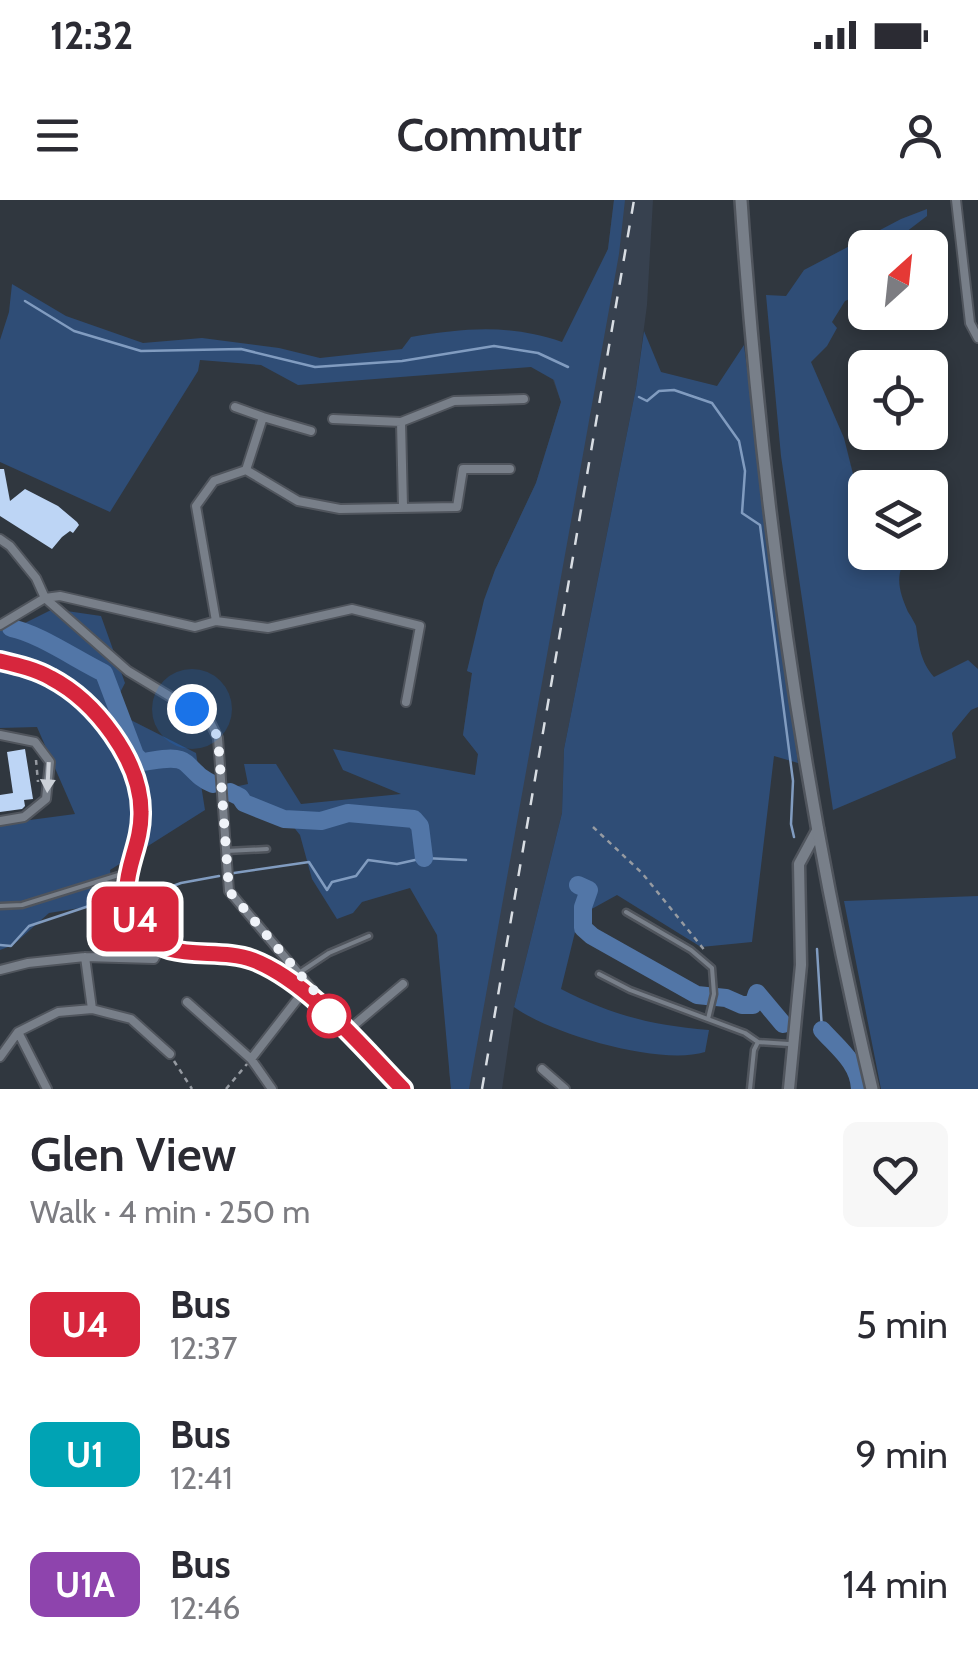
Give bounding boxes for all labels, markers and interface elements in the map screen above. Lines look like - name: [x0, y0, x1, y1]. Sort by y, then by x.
- text: 12:32: [50, 12, 133, 59]
- icon: menu: [30, 108, 85, 163]
- text: Commutr: [396, 108, 582, 162]
- icon: person: [893, 108, 948, 163]
- north arrow: [848, 230, 948, 330]
- map controls: [848, 230, 948, 570]
- button: locate: [848, 350, 948, 450]
- button: layers: [848, 470, 948, 570]
- your location: [167, 684, 217, 734]
- one-way arrow: [40, 762, 56, 793]
- line badge: U4: [90, 886, 180, 952]
- text: U4: [112, 898, 158, 941]
- unlabelled marker: [308, 995, 350, 1037]
- button: heart: [843, 1122, 948, 1227]
- text: Glen View: [30, 1125, 236, 1183]
- text: Walk · 4 min · 250 m: [30, 1192, 310, 1231]
- text: Bus: [170, 1281, 231, 1328]
- text: 5 min: [856, 1301, 948, 1348]
- text: U4: [62, 1303, 108, 1346]
- text: 12:37: [170, 1328, 237, 1367]
- text: Bus: [170, 1411, 231, 1458]
- text: 9 min: [855, 1431, 948, 1478]
- text: U1: [66, 1433, 104, 1476]
- text: 12:41: [170, 1458, 233, 1497]
- text: Bus: [170, 1541, 231, 1588]
- text: 14 min: [842, 1561, 948, 1608]
- text: U1A: [55, 1563, 115, 1606]
- text: 12:46: [170, 1588, 241, 1627]

